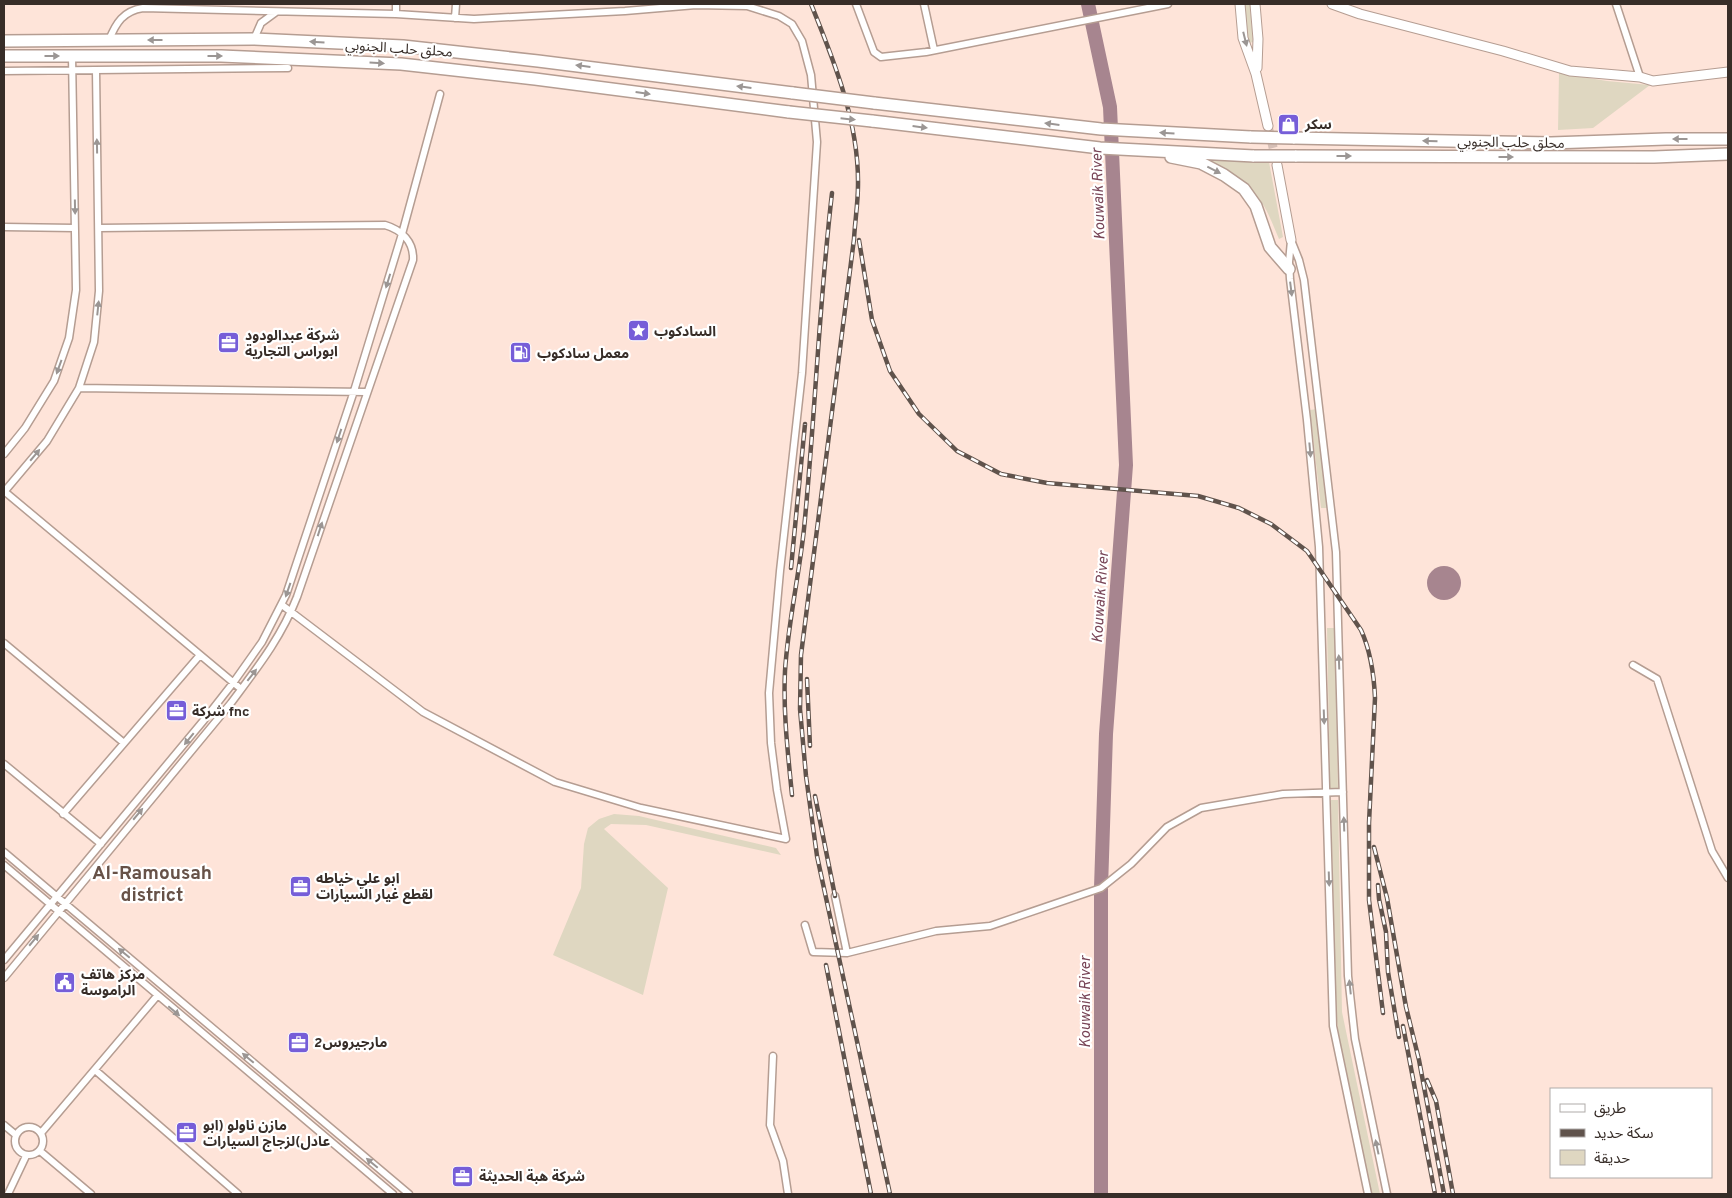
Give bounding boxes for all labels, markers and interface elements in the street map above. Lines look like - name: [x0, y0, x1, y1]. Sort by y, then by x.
- one-way arrow: [1241, 32, 1249, 47]
- one-way arrow: [146, 36, 162, 44]
- street label: محلق حلب الجنوبي: [345, 37, 453, 63]
- one-way arrow: [309, 38, 325, 46]
- one-way arrow: [45, 52, 61, 60]
- one-way arrow: [207, 52, 223, 60]
- one-way arrow: [370, 59, 386, 67]
- one-way arrow: [575, 62, 591, 70]
- one-way arrow: [736, 83, 752, 91]
- one-way arrow: [635, 89, 651, 97]
- shop icon: سكر: [1277, 112, 1301, 136]
- one-way arrow: [840, 115, 856, 123]
- place label: سكر: [1304, 117, 1332, 134]
- one-way arrow: [1044, 120, 1060, 128]
- one-way arrow: [913, 123, 929, 131]
- one-way arrow: [1159, 129, 1175, 137]
- street label: محلق حلب الجنوبي: [1457, 134, 1565, 154]
- one-way arrow: [1671, 135, 1687, 143]
- one-way arrow: [1421, 137, 1437, 145]
- one-way arrow: [93, 138, 101, 154]
- water label: Kouwaik River: [1088, 146, 1111, 240]
- one-way arrow: [1336, 152, 1352, 160]
- one-way arrow: [1499, 153, 1515, 161]
- one-way arrow: [1207, 166, 1221, 174]
- one-way arrow: [71, 199, 79, 215]
- one-way arrow: [384, 273, 391, 288]
- one-way arrow: [1287, 281, 1295, 297]
- one-way arrow: [94, 300, 102, 316]
- place icon: السادكوب: [626, 319, 650, 343]
- place label: السادكوب: [654, 324, 716, 341]
- place label: شركة عبدالودود ابوراس التجارية: [245, 328, 340, 361]
- office icon: شركة عبدالودود ابوراس التجارية: [217, 331, 241, 355]
- fuel station icon: معمل سادكوب: [509, 341, 533, 365]
- place label: معمل سادكوب: [537, 346, 629, 363]
- one-way arrow: [55, 360, 63, 375]
- one-way arrow: [335, 428, 342, 443]
- one-way arrow: [1306, 442, 1314, 458]
- one-way arrow: [29, 449, 40, 461]
- one-way arrow: [316, 521, 324, 536]
- water label: Kouwaik River: [1089, 549, 1114, 644]
- one-way arrow: [284, 583, 292, 598]
- one-way arrow: [1335, 654, 1343, 670]
- one-way arrow: [247, 669, 257, 682]
- office icon: شركة fnc: [164, 699, 188, 723]
- place label: شركة fnc: [192, 704, 250, 721]
- one-way arrow: [1321, 709, 1329, 725]
- one-way arrow: [183, 732, 194, 745]
- one-way arrow: [132, 808, 143, 821]
- one-way arrow: [1340, 816, 1348, 832]
- district label: Al-Ramousah district: [92, 862, 212, 908]
- place label: ابو علي خياطه لقطع غيار السيارات: [316, 871, 433, 904]
- one-way arrow: [1325, 872, 1333, 888]
- office icon: ابو علي خياطه لقطع غيار السيارات: [288, 874, 312, 898]
- one-way arrow: [29, 933, 40, 946]
- one-way arrow: [118, 947, 131, 958]
- water label: Kouwaik River: [1077, 955, 1096, 1048]
- place label: مركز هاتف الراموسة: [81, 967, 145, 1000]
- public building icon: مركز هاتف الراموسة: [53, 970, 77, 994]
- one-way arrow: [1345, 978, 1353, 994]
- one-way arrow: [167, 1005, 180, 1016]
- office icon: مارجيروس2: [286, 1030, 310, 1054]
- place label: مارجيروس2: [314, 1035, 387, 1052]
- one-way arrow: [242, 1052, 254, 1064]
- legend: [1550, 1088, 1712, 1178]
- text: طريق: [1594, 1100, 1626, 1119]
- place label: مازن ناولو (ابو عادل)لزجاج السيارات: [203, 1118, 331, 1152]
- office icon: مازن ناولو (ابو عادل)لزجاج السيارات: [175, 1121, 199, 1145]
- text: سكة حديد: [1594, 1125, 1654, 1144]
- one-way arrow: [1373, 1138, 1381, 1154]
- text: حديقة: [1594, 1150, 1630, 1169]
- one-way arrow: [366, 1157, 379, 1168]
- office icon: شركة هبة الحديثة: [451, 1164, 475, 1188]
- place label: شركة هبة الحديثة: [479, 1169, 585, 1186]

